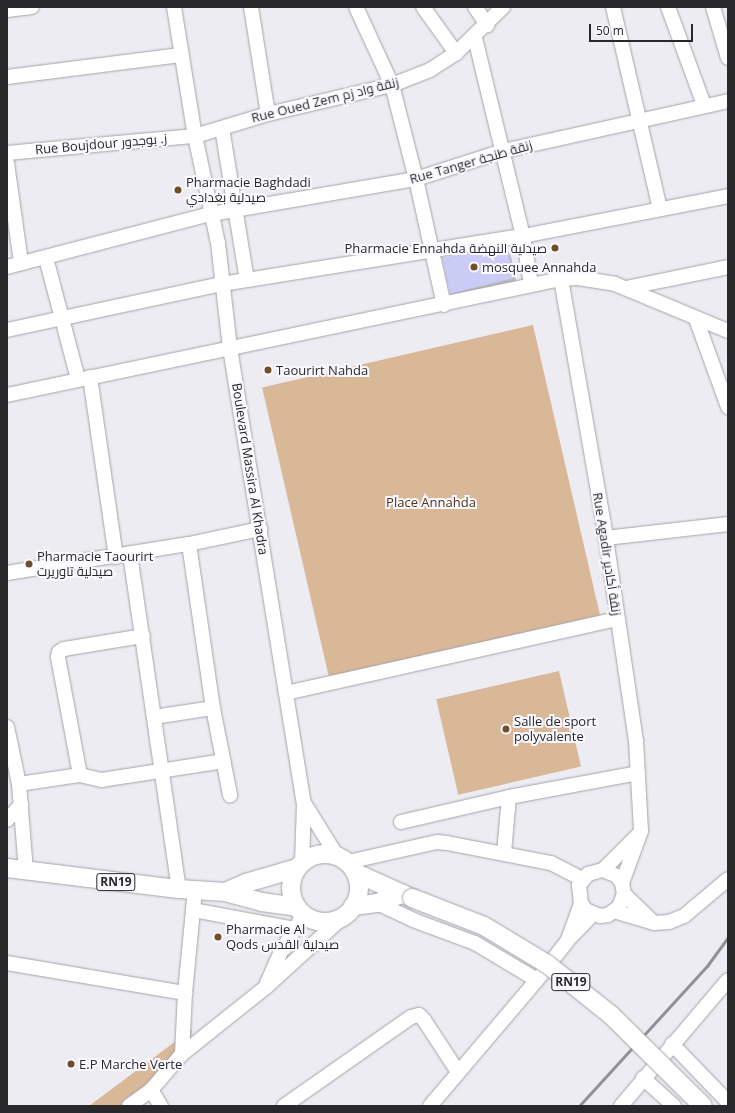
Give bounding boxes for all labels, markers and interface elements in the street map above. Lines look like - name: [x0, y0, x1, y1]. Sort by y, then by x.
- scale bar: [591, 16, 695, 42]
- text: 50 m: [596, 22, 624, 39]
- street label: Rue Oued Zem زنقة واد زم: [250, 74, 400, 126]
- street label: Rue Boujdour ز. بوجدور: [34, 130, 168, 158]
- street label: Rue Tanger زنقة طنجة: [408, 137, 534, 187]
- place label: Pharmacie Baghdadi صيدلية بغدادي: [186, 175, 311, 206]
- marker: Pharmacie Baghdadi صيدلية بغدادي: [173, 185, 183, 195]
- place label: Pharmacie Ennahda صيدلية النهضة: [345, 240, 547, 256]
- marker: Pharmacie Ennahda صيدلية النهضة: [550, 243, 560, 253]
- place label: mosquee Annahda: [482, 259, 596, 275]
- marker: mosquee Annahda: [469, 262, 479, 272]
- place label: Taourirt Nahda: [276, 362, 368, 378]
- marker: Taourirt Nahda: [263, 365, 273, 375]
- street label: Boulevard Massira Al Khadra: [229, 382, 271, 556]
- street label: Rue Agadir زنقة أكادير: [590, 491, 624, 617]
- park label: Place Annahda: [386, 494, 476, 510]
- place label: Pharmacie Taourirt صيدلية تاوريرت: [37, 549, 153, 580]
- marker: Pharmacie Taourirt صيدلية تاوريرت: [24, 559, 34, 569]
- place label: Salle de sport polyvalente: [514, 714, 596, 745]
- marker: Salle de sport polyvalente: [501, 724, 511, 734]
- road number: RN19: [96, 872, 136, 892]
- place label: Pharmacie Al Qods صيدلية القدس: [226, 922, 339, 953]
- marker: Pharmacie Al Qods صيدلية القدس: [213, 932, 223, 942]
- road number: RN19: [551, 972, 591, 992]
- place label: E.P Marche Verte: [79, 1056, 182, 1072]
- marker: E.P Marche Verte: [66, 1059, 76, 1069]

